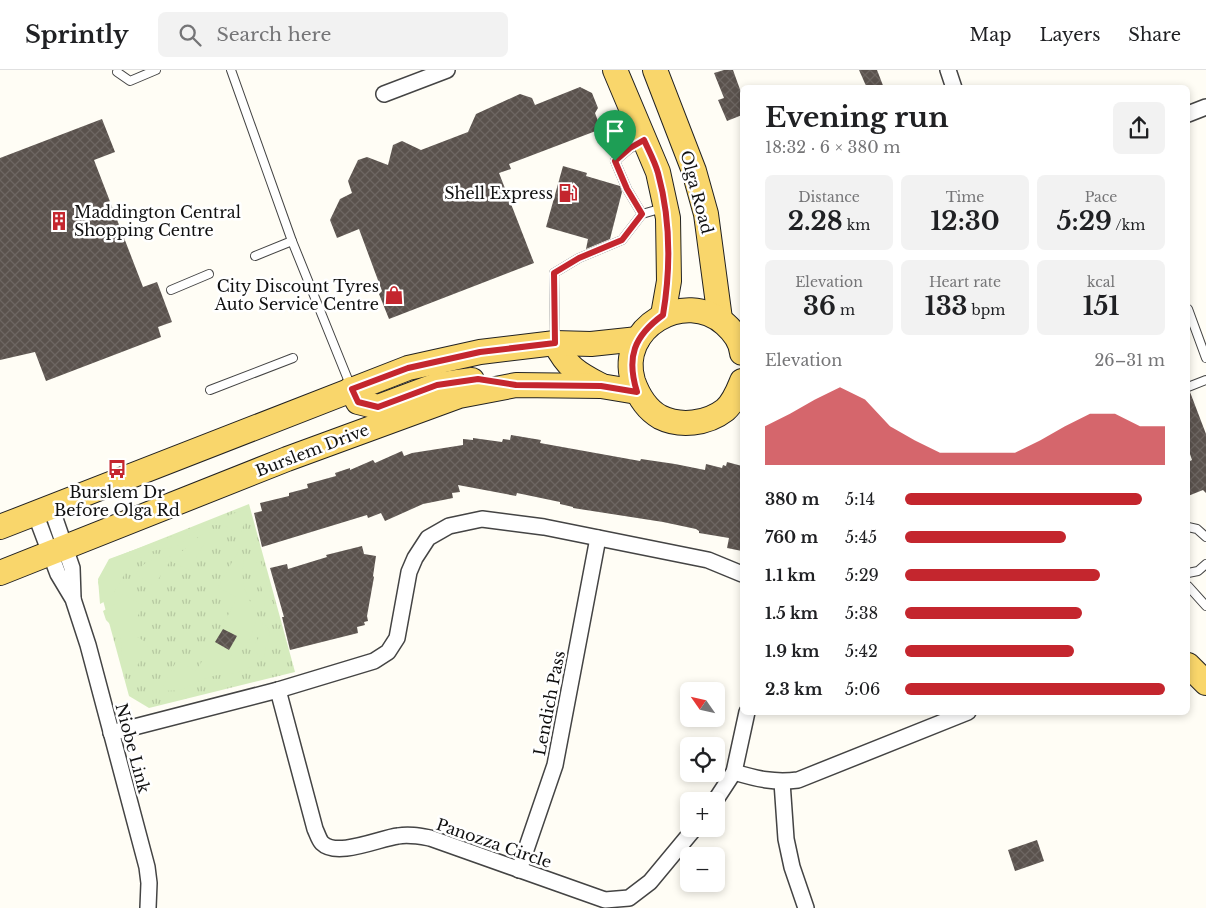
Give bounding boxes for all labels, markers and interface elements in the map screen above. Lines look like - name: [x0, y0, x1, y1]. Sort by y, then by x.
- search box: [158, 12, 508, 57]
- text: Sprintly: [25, 20, 128, 49]
- icon: search: [176, 21, 204, 49]
- text: Search here: [216, 23, 331, 46]
- text: Map: [970, 24, 1011, 46]
- text: Layers: [1039, 24, 1100, 46]
- text: Share: [1128, 24, 1181, 46]
- text: Evening run: [765, 100, 949, 135]
- button: share: [1113, 102, 1165, 154]
- pin: [594, 110, 636, 161]
- icon: arrive: [601, 117, 629, 145]
- text: 18:32 · 6 × 380 m: [765, 137, 900, 157]
- street label: Olga Road: [676, 148, 718, 236]
- fuel station icon: Shell Express: [557, 182, 579, 204]
- place label: Shell Express: [444, 183, 553, 203]
- text: Distance: [798, 188, 860, 206]
- text: Time: [946, 188, 984, 206]
- text: Pace: [1085, 188, 1117, 206]
- place label: Maddington Central Shopping Centre: [74, 202, 241, 240]
- text: 2.28: [788, 206, 843, 237]
- text: 12:30: [930, 206, 1000, 237]
- text: 5:29: [1057, 206, 1112, 237]
- building icon: Maddington Central Shopping Centre: [48, 210, 70, 232]
- text: km: [843, 216, 870, 234]
- text: /km: [1112, 216, 1145, 234]
- text: Elevation: [795, 273, 863, 291]
- text: Heart rate: [929, 273, 1001, 291]
- text: kcal: [1087, 273, 1115, 291]
- place label: City Discount Tyres Auto Service Centre: [214, 276, 379, 314]
- shop icon: City Discount Tyres Auto Service Centre: [383, 284, 405, 306]
- text: 36: [803, 291, 836, 322]
- text: 133: [925, 291, 968, 322]
- text: 151: [1083, 291, 1119, 322]
- text: m: [836, 301, 855, 319]
- text: bpm: [968, 301, 1005, 319]
- text: Elevation: [765, 350, 842, 370]
- text: 26–31 m: [1095, 350, 1165, 370]
- street label: Burslem Drive: [253, 419, 371, 481]
- bus stop icon: Burslem Dr Before Olga Rd: [106, 458, 128, 480]
- place label: Burslem Dr Before Olga Rd: [54, 482, 180, 520]
- text: 380 m: [765, 489, 819, 509]
- text: 5:14: [845, 489, 875, 509]
- text: 760 m: [765, 527, 818, 547]
- text: 5:45: [845, 527, 877, 547]
- text: 1.1 km: [765, 565, 816, 585]
- text: 5:29: [845, 565, 879, 585]
- text: 1.5 km: [765, 603, 818, 623]
- text: 5:38: [845, 603, 878, 623]
- text: 1.9 km: [765, 641, 820, 661]
- text: 5:42: [845, 641, 878, 661]
- street label: Lendich Pass: [529, 649, 569, 757]
- text: 2.3 km: [765, 679, 822, 699]
- text: 5:06: [845, 679, 880, 699]
- north arrow: [680, 682, 725, 728]
- map controls: [680, 682, 725, 892]
- street label: Niobe Link: [111, 701, 155, 795]
- button: locate: [680, 737, 725, 782]
- button: +: [680, 792, 725, 837]
- street label: Panozza Circle: [434, 814, 554, 872]
- button: −: [680, 847, 725, 892]

